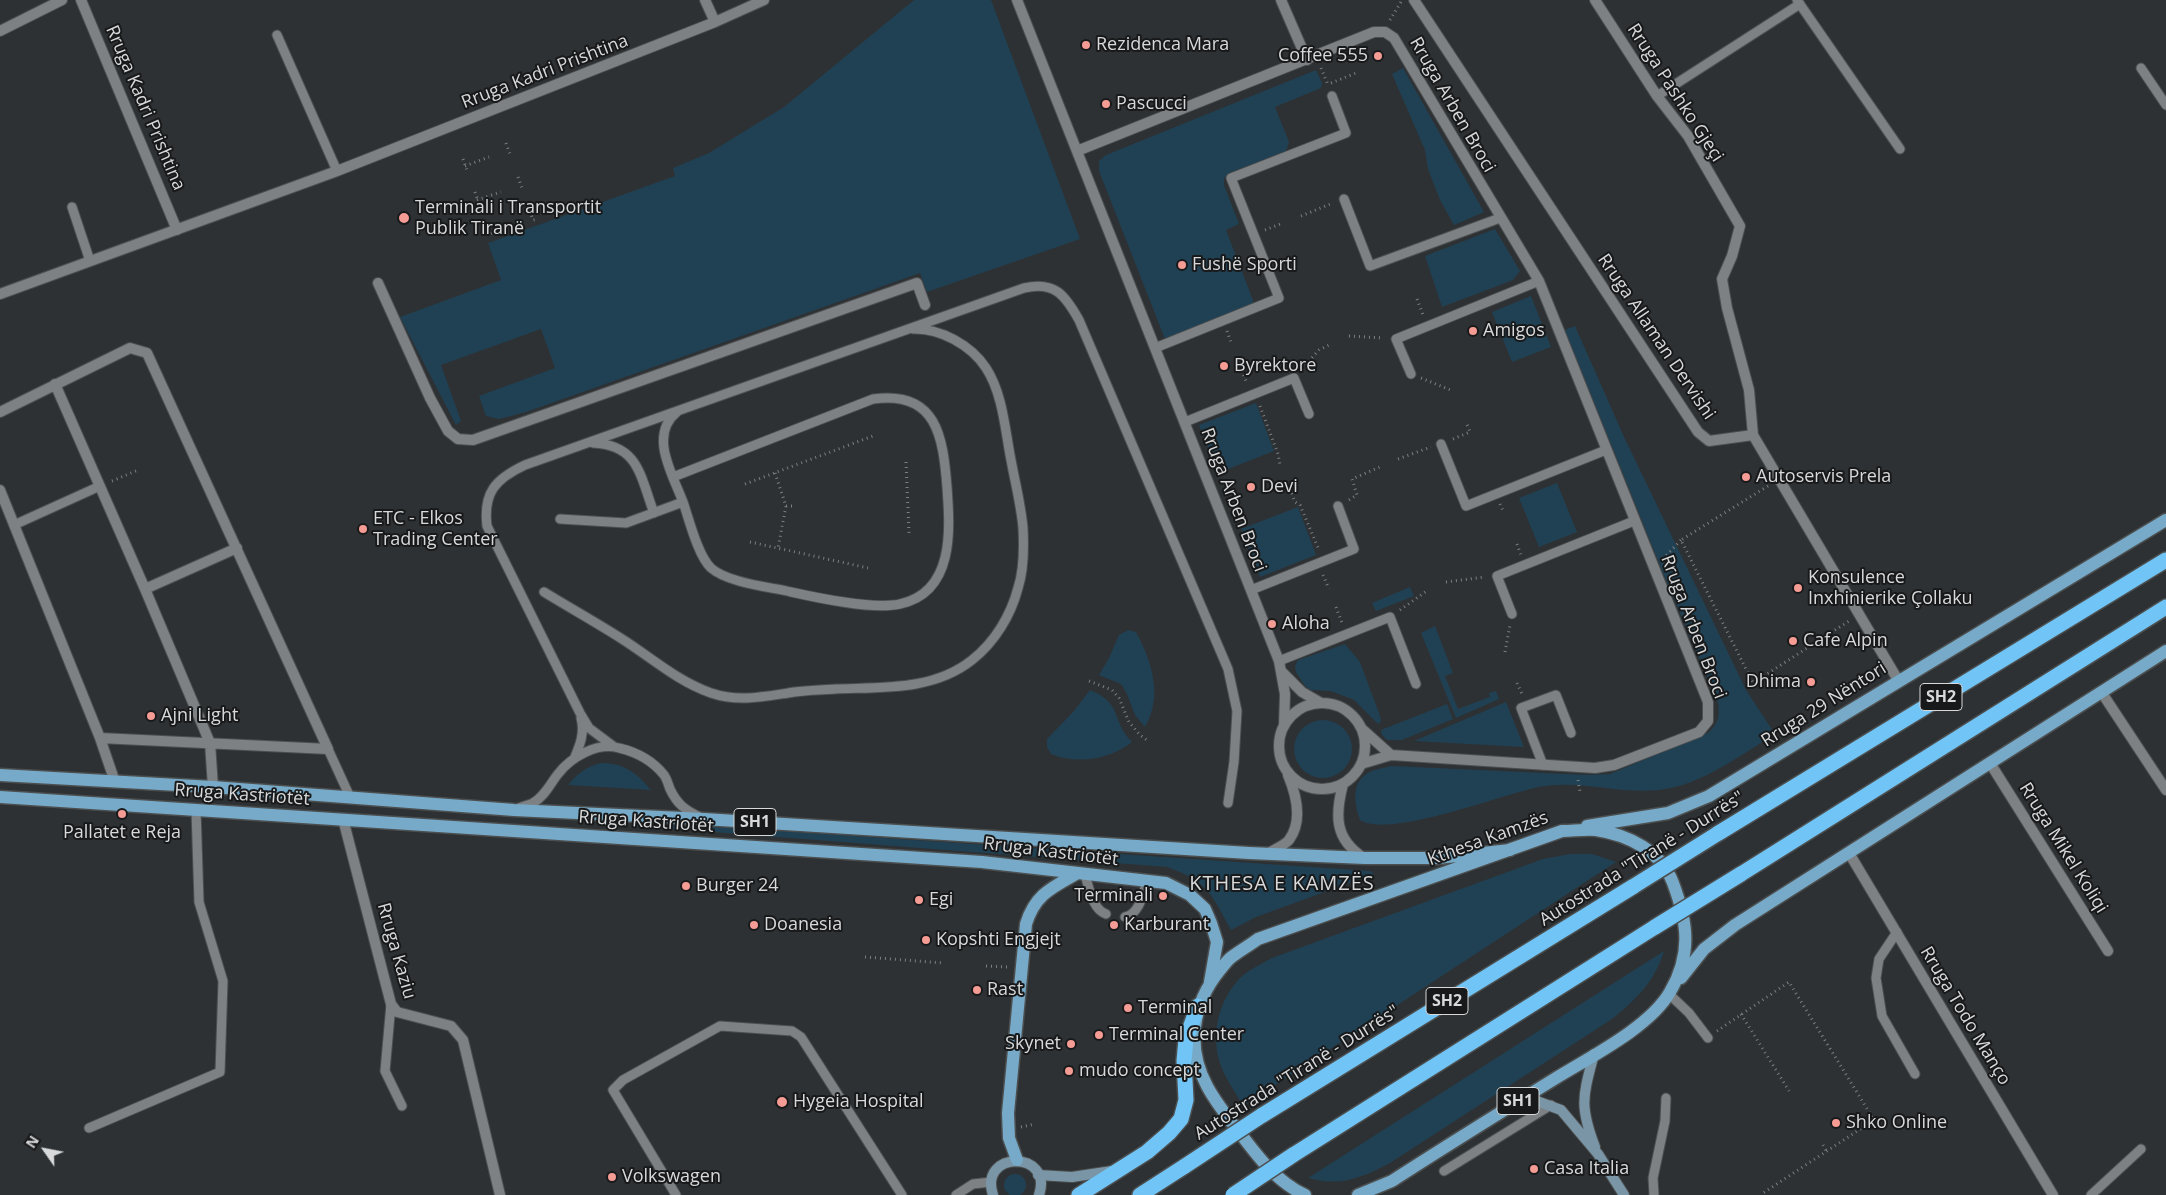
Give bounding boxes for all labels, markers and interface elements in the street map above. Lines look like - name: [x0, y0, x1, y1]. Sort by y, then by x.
- street label: Rruga Pashko Gjeçi: [1622, 20, 1728, 166]
- street label: Rruga Kadri Prishtina: [100, 22, 190, 194]
- street label: Rruga Kadri Prishtina: [459, 30, 631, 114]
- place label: Rezidenca Mara: [1096, 34, 1229, 56]
- street label: Rruga Arben Broci: [1405, 34, 1499, 176]
- marker: Rezidenca Mara: [1080, 39, 1092, 51]
- place label: Coffee 555: [1278, 45, 1368, 67]
- marker: Coffee 555: [1372, 50, 1384, 62]
- place label: Pascucci: [1116, 93, 1187, 115]
- marker: Pascucci: [1100, 98, 1112, 110]
- place label: Terminali i Transportit Publik Tiranë: [415, 197, 601, 240]
- marker: Terminali i Transportit Publik Tiranë: [397, 211, 411, 225]
- street label: Rruga Allaman Dervishi: [1593, 250, 1719, 424]
- place label: Fushë Sporti: [1192, 254, 1297, 276]
- marker: Fushë Sporti: [1176, 259, 1188, 271]
- place label: Amigos: [1483, 320, 1545, 342]
- marker: Amigos: [1467, 325, 1479, 337]
- place label: Byrektore: [1234, 355, 1316, 377]
- marker: Byrektore: [1218, 360, 1230, 372]
- street label: Rruga Arben Broci: [1196, 425, 1270, 575]
- place label: Autoservis Prela: [1756, 466, 1891, 488]
- marker: Autoservis Prela: [1740, 471, 1752, 483]
- place label: Devi: [1261, 476, 1298, 498]
- marker: Devi: [1245, 481, 1257, 493]
- place label: ETC - Elkos Trading Center: [373, 508, 498, 550]
- marker: ETC - Elkos Trading Center: [357, 523, 369, 535]
- street label: Rruga Arben Broci: [1656, 552, 1730, 702]
- place label: Konsulence Inxhinierike Çollaku: [1808, 567, 1973, 610]
- marker: Konsulence Inxhinierike Çollaku: [1792, 582, 1804, 594]
- place label: Aloha: [1282, 613, 1330, 635]
- marker: Aloha: [1266, 618, 1278, 630]
- place label: Cafe Alpin: [1803, 630, 1888, 652]
- marker: Cafe Alpin: [1787, 635, 1799, 647]
- street label: Rruga 29 Nëntori: [1758, 658, 1890, 752]
- place label: Dhima: [1746, 671, 1801, 693]
- marker: Dhima: [1805, 676, 1817, 688]
- road number: SH2: [1920, 684, 1962, 710]
- place label: Ajni Light: [161, 705, 238, 727]
- marker: Ajni Light: [145, 710, 157, 722]
- street label: Rruga Kastriotët: [174, 779, 310, 811]
- street label: Rruga Mikel Koliqi: [2014, 779, 2112, 917]
- street label: Autostrada "Tiranë - Durrës": [1536, 787, 1748, 931]
- street label: Rruga Kastriotët: [578, 806, 714, 838]
- street label: Kthesa Kamzës: [1425, 807, 1551, 871]
- marker: Pallatet e Reja: [116, 808, 128, 820]
- road number: SH1: [734, 809, 776, 836]
- place label: Pallatet e Reja: [63, 822, 181, 844]
- street label: Rruga Kastriotët: [982, 833, 1120, 871]
- district label: KTHESA E KAMZËS: [1187, 872, 1377, 896]
- place label: Burger 24: [696, 875, 779, 897]
- marker: Burger 24: [680, 880, 692, 892]
- place label: Terminali: [1074, 885, 1153, 907]
- place label: Egi: [929, 889, 953, 911]
- marker: Terminali: [1157, 890, 1169, 902]
- marker: Egi: [913, 894, 925, 906]
- street label: Rruga Kaziu: [372, 900, 420, 1002]
- place label: Doanesia: [764, 914, 842, 936]
- place label: Karburant: [1124, 914, 1209, 936]
- marker: Doanesia: [748, 919, 760, 931]
- marker: Karburant: [1108, 919, 1120, 931]
- place label: Kopshti Engjejt: [936, 929, 1061, 951]
- marker: Kopshti Engjejt: [920, 934, 932, 946]
- street label: Rruga Todo Manço: [1915, 943, 2015, 1089]
- place label: Rast: [987, 979, 1023, 1001]
- marker: Rast: [971, 984, 983, 996]
- road number: SH2: [1426, 988, 1468, 1014]
- place label: Terminal: [1138, 997, 1212, 1019]
- street label: Autostrada "Tiranë - Durrës": [1191, 1001, 1403, 1145]
- marker: Terminal: [1122, 1002, 1134, 1014]
- place label: Terminal Center: [1109, 1024, 1244, 1046]
- marker: Terminal Center: [1093, 1029, 1105, 1041]
- place label: Skynet: [1005, 1033, 1061, 1055]
- marker: Skynet: [1065, 1038, 1077, 1050]
- place label: mudo concept: [1079, 1060, 1200, 1082]
- marker: mudo concept: [1063, 1065, 1075, 1077]
- road number: SH1: [1497, 1088, 1539, 1114]
- place label: Hygeia Hospital: [793, 1091, 924, 1113]
- marker: Hygeia Hospital: [775, 1095, 789, 1109]
- place label: Shko Online: [1846, 1112, 1947, 1134]
- marker: Shko Online: [1830, 1117, 1842, 1129]
- north arrow: [20, 1125, 70, 1175]
- text: N: [21, 1132, 43, 1152]
- place label: Casa Italia: [1544, 1158, 1629, 1180]
- marker: Casa Italia: [1528, 1163, 1540, 1175]
- place label: Volkswagen: [622, 1166, 721, 1188]
- marker: Volkswagen: [606, 1171, 618, 1183]

